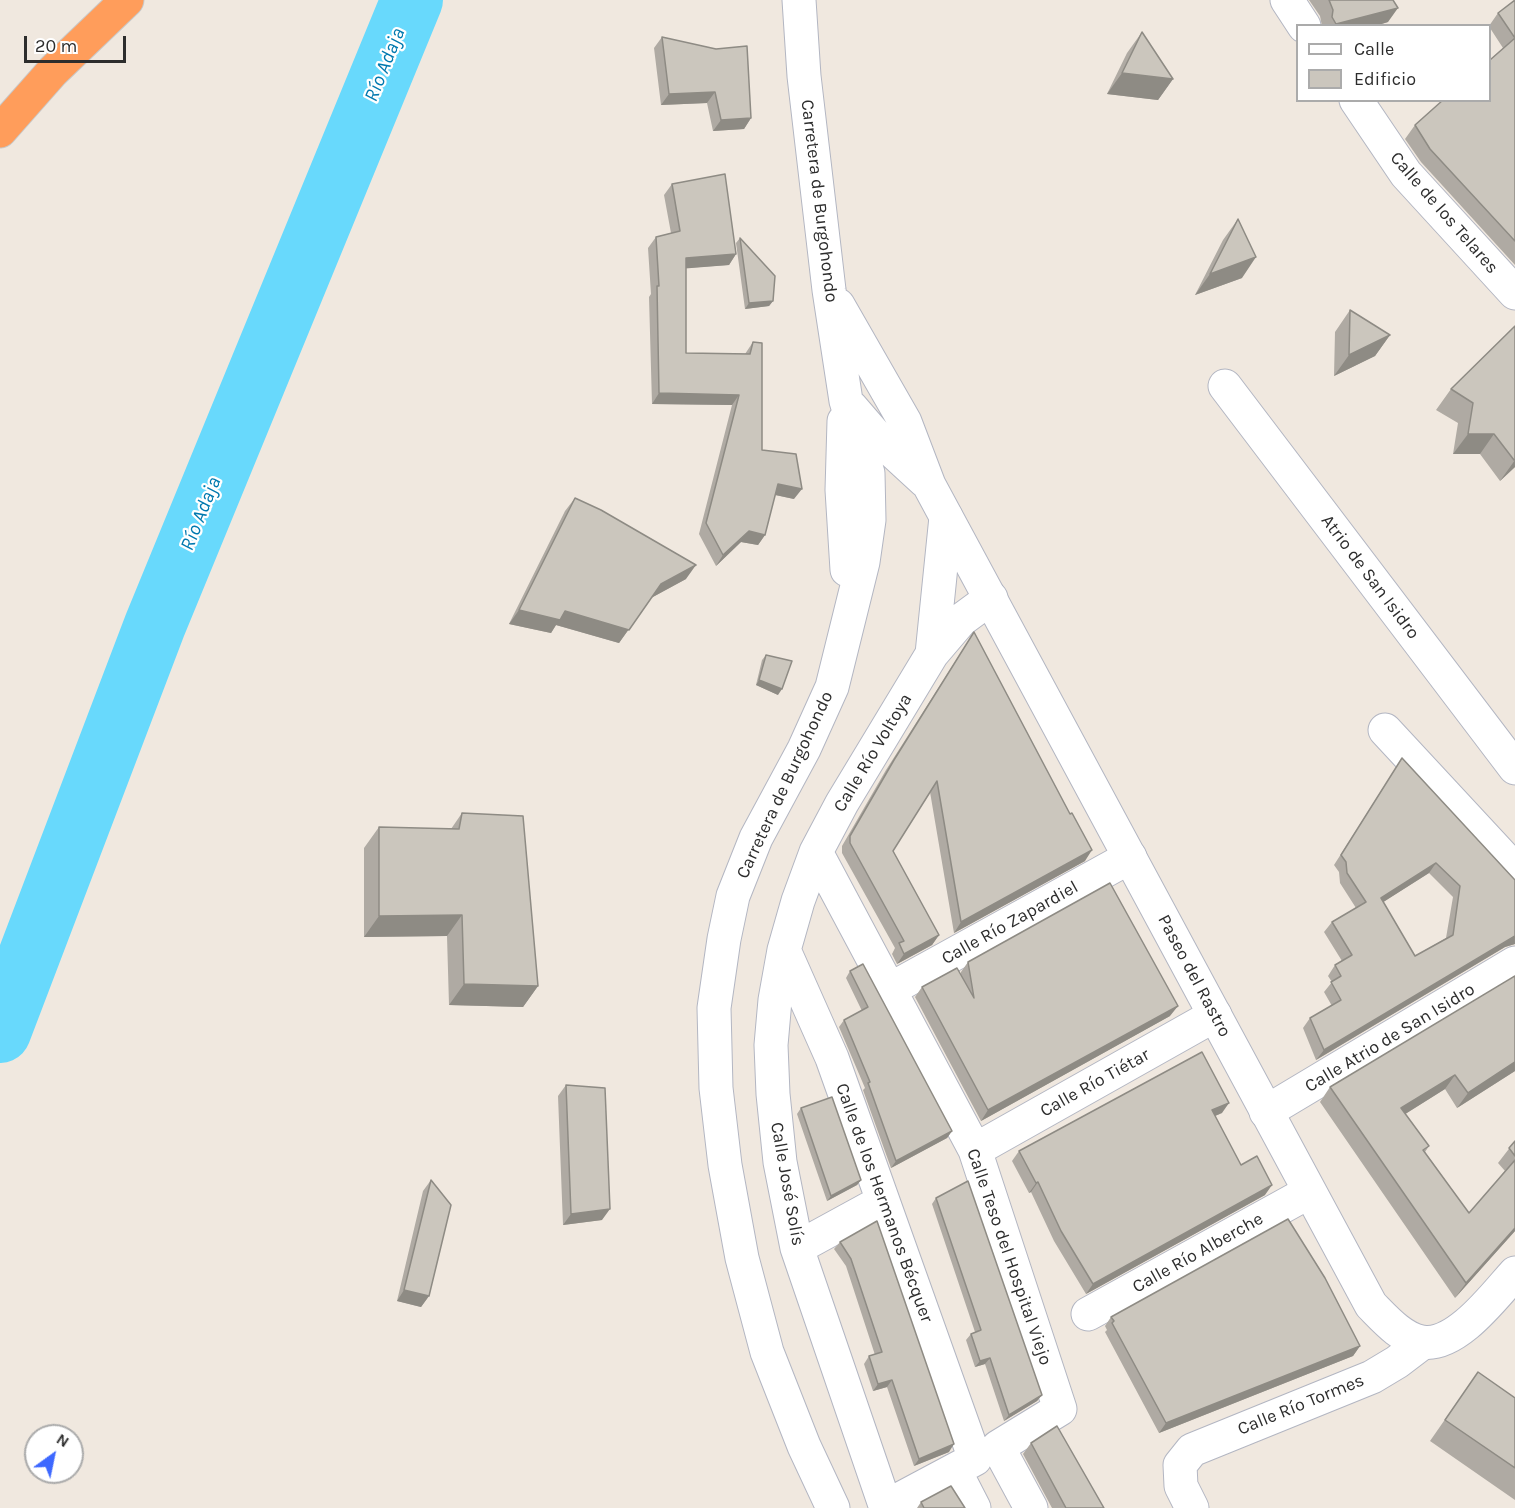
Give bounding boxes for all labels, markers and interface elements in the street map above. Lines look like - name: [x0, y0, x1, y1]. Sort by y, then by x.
- scale bar: [27, 24, 129, 62]
- legend: [1296, 24, 1491, 102]
- water label: Río Adaja: [359, 25, 411, 105]
- text: 20 m: [35, 35, 77, 57]
- text: Calle: [1354, 38, 1394, 60]
- text: Edificio: [1354, 68, 1416, 90]
- street label: Carretera de Burgohondo: [796, 98, 842, 304]
- street label: Calle de los Telares: [1385, 148, 1503, 278]
- water label: Río Adaja: [175, 474, 227, 554]
- street label: Atrio de San Isidro: [1316, 511, 1424, 643]
- street label: Carretera de Burgohondo: [732, 688, 838, 882]
- street label: Calle Río Voltoya: [829, 690, 917, 816]
- street label: Calle Río Zapardiel: [938, 877, 1082, 969]
- street label: Paseo del Rastro: [1153, 911, 1235, 1041]
- street label: Calle Atrio de San Isidro: [1301, 979, 1479, 1097]
- street label: Calle Río Tiétar: [1036, 1044, 1154, 1122]
- street label: Calle de los Hermanos Bécquer: [831, 1080, 937, 1326]
- street label: Calle José Solís: [765, 1120, 809, 1248]
- street label: Calle Teso del Hospital Viejo: [962, 1146, 1056, 1368]
- street label: Calle Río Alberche: [1129, 1208, 1267, 1298]
- street label: Calle Río Tormes: [1235, 1370, 1367, 1440]
- north arrow: [24, 1424, 84, 1484]
- text: N: [53, 1429, 73, 1451]

